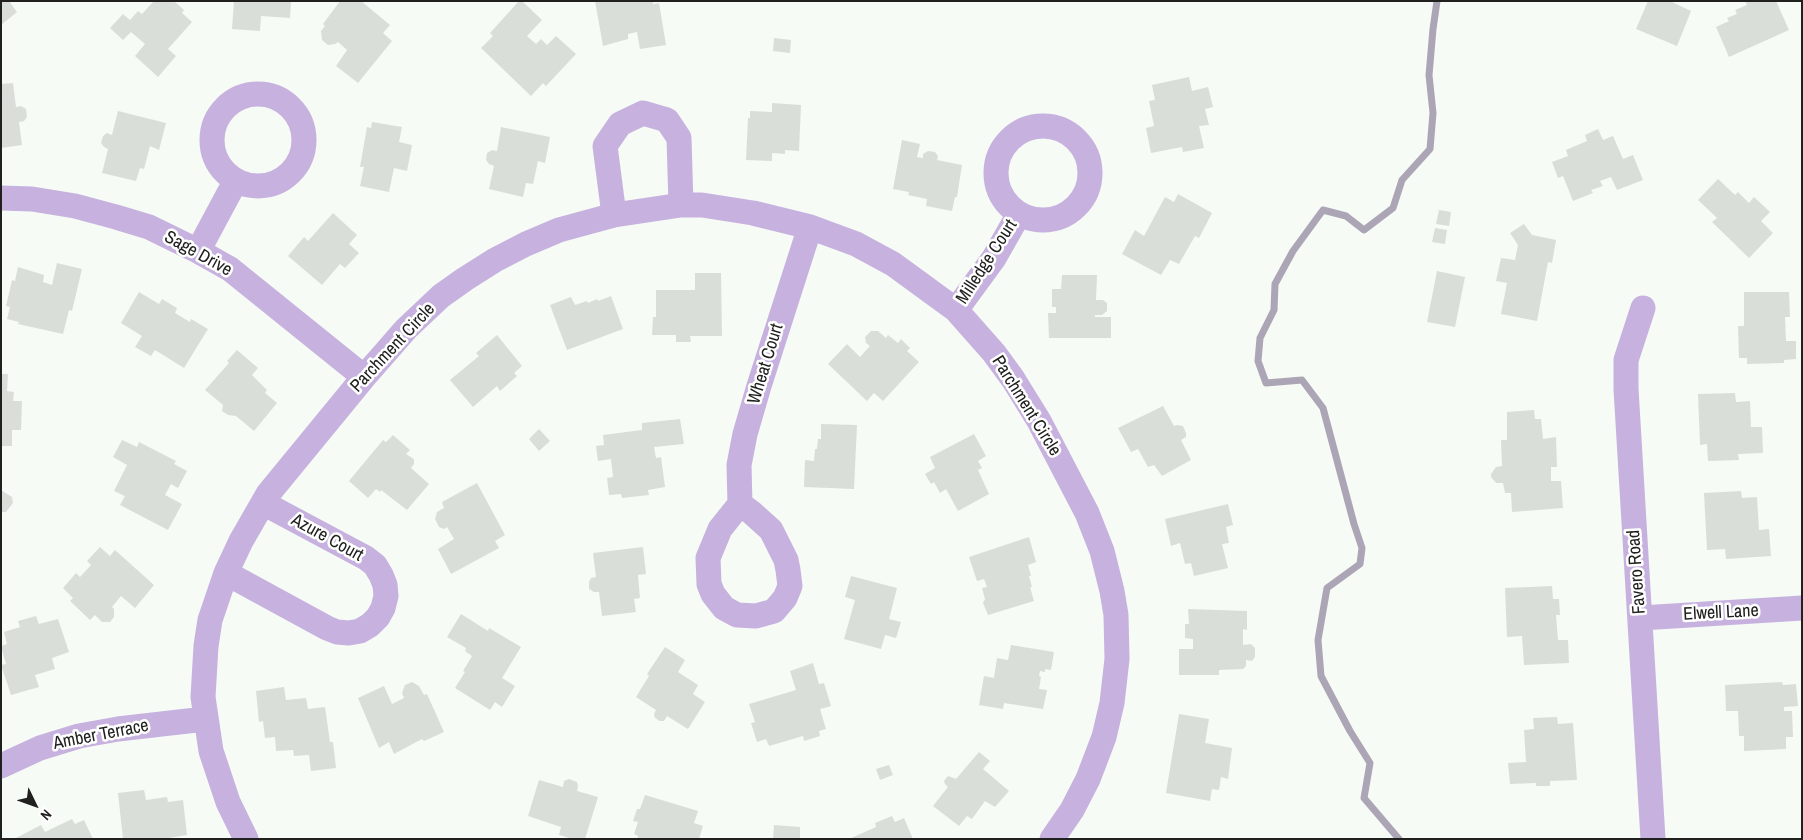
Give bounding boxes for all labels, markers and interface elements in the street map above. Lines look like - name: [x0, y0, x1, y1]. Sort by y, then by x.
- street label: Milledge Court: [952, 216, 1022, 308]
- street label: Sage Drive: [160, 227, 236, 281]
- street label: Parchment Circle: [346, 299, 440, 397]
- street label: Wheat Court: [744, 321, 788, 407]
- street label: Parchment Circle: [987, 352, 1065, 460]
- street label: Azure Court: [287, 509, 367, 567]
- street label: Favero Road: [1623, 529, 1651, 615]
- street label: Elwell Lane: [1683, 600, 1759, 626]
- street label: Amber Terrace: [51, 715, 151, 755]
- north arrow: [10, 780, 60, 830]
- text: N: [37, 806, 56, 824]

